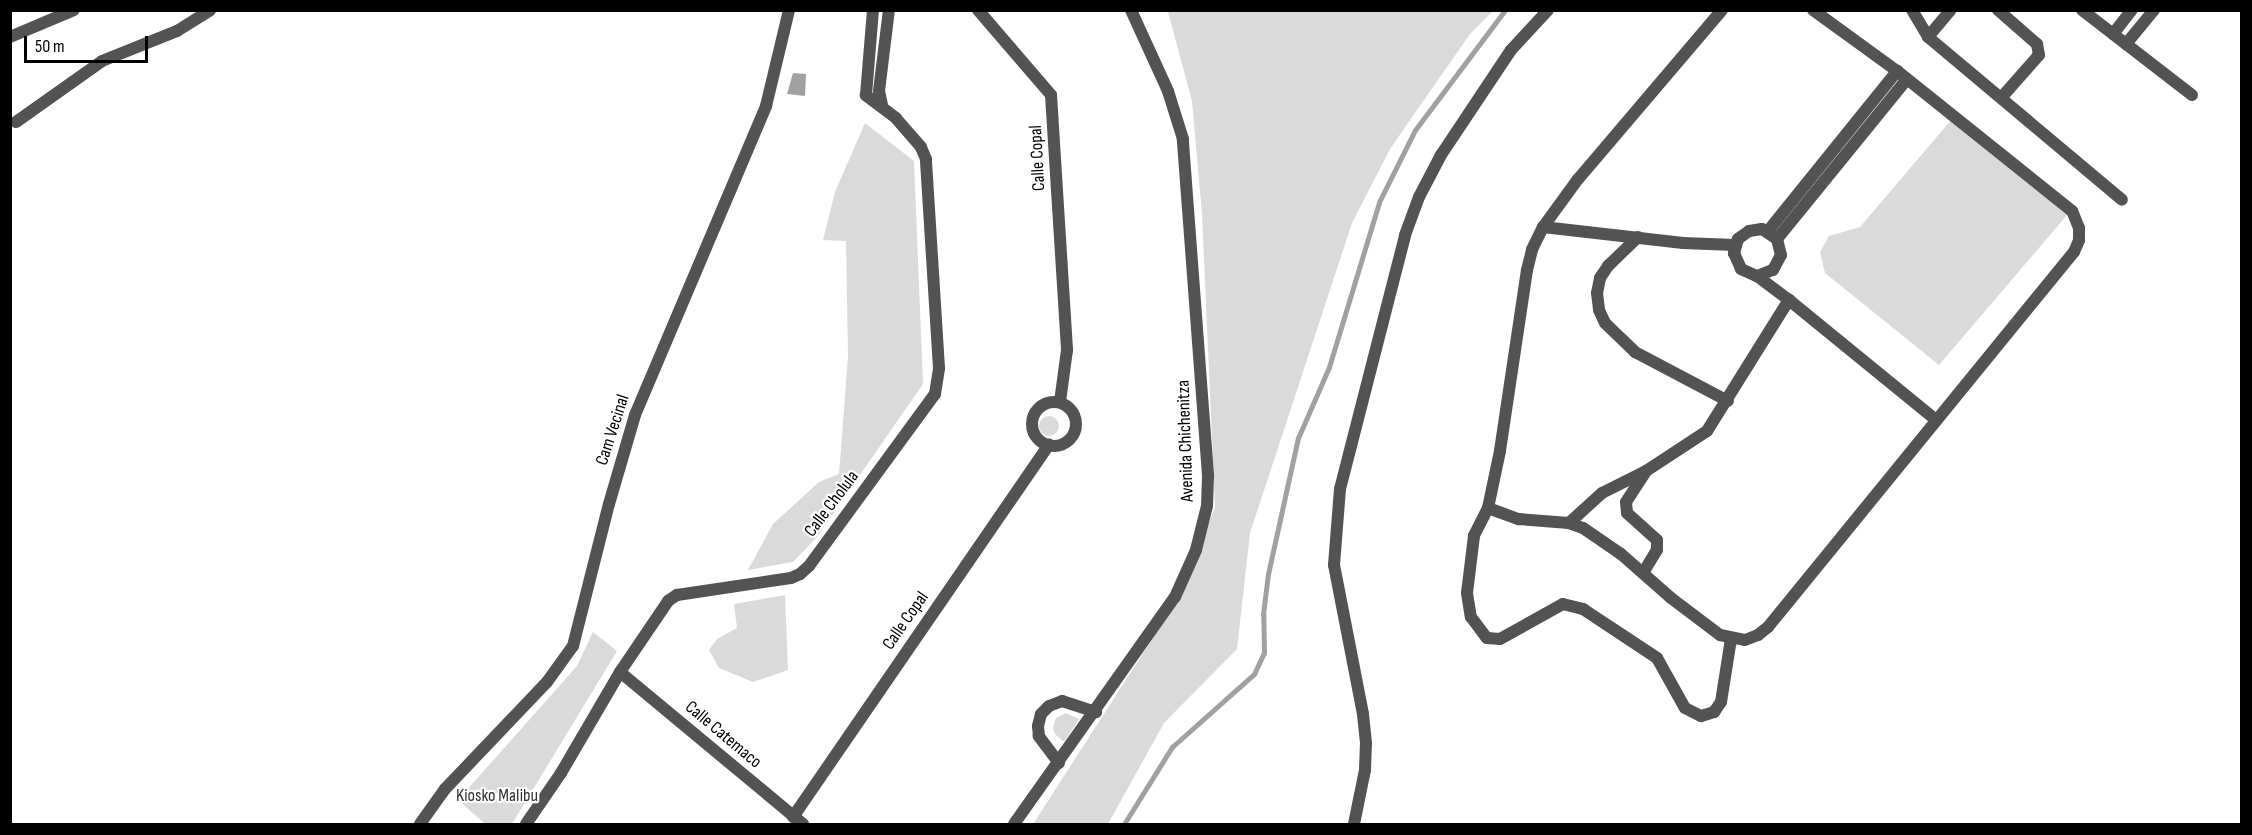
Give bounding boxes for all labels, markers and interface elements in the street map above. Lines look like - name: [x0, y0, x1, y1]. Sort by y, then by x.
- scale bar: [27, 24, 152, 62]
- text: 50 m: [35, 36, 65, 57]
- street label: Calle Copal: [1025, 125, 1051, 191]
- street label: Avenida Chichenitza: [1173, 380, 1199, 502]
- street label: Cam Vecinal: [591, 392, 635, 468]
- street label: Calle Cholula: [800, 467, 864, 541]
- street label: Calle Copal: [878, 588, 934, 654]
- street label: Calle Catemaco: [680, 697, 766, 773]
- park label: Kiosko Malibu: [456, 785, 538, 807]

